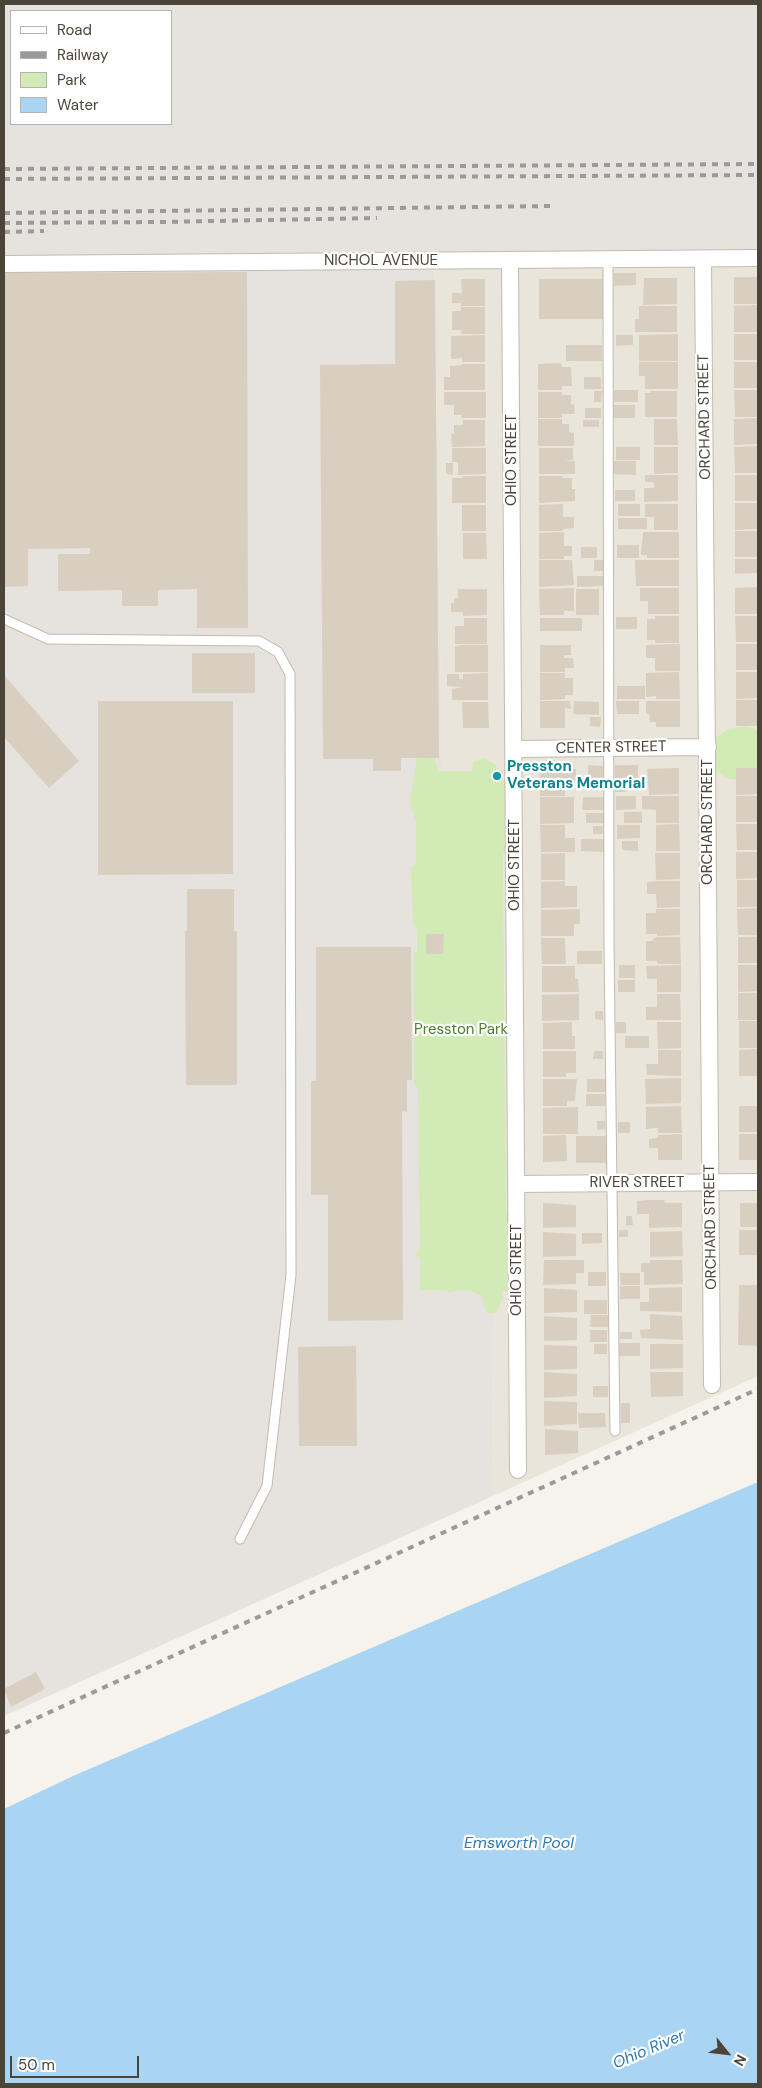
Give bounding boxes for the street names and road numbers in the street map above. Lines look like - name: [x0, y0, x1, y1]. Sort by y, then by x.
- street label: NICHOL AVENUE: [324, 252, 438, 270]
- street label: ORCHARD STREET: [695, 354, 715, 480]
- street label: OHIO STREET: [503, 414, 521, 506]
- street label: CENTER STREET: [556, 738, 666, 758]
- street label: ORCHARD STREET: [699, 759, 717, 885]
- street label: OHIO STREET: [506, 819, 524, 911]
- street label: ORCHARD STREET: [701, 1164, 721, 1290]
- street label: RIVER STREET: [590, 1174, 684, 1192]
- street label: OHIO STREET: [508, 1224, 526, 1316]

